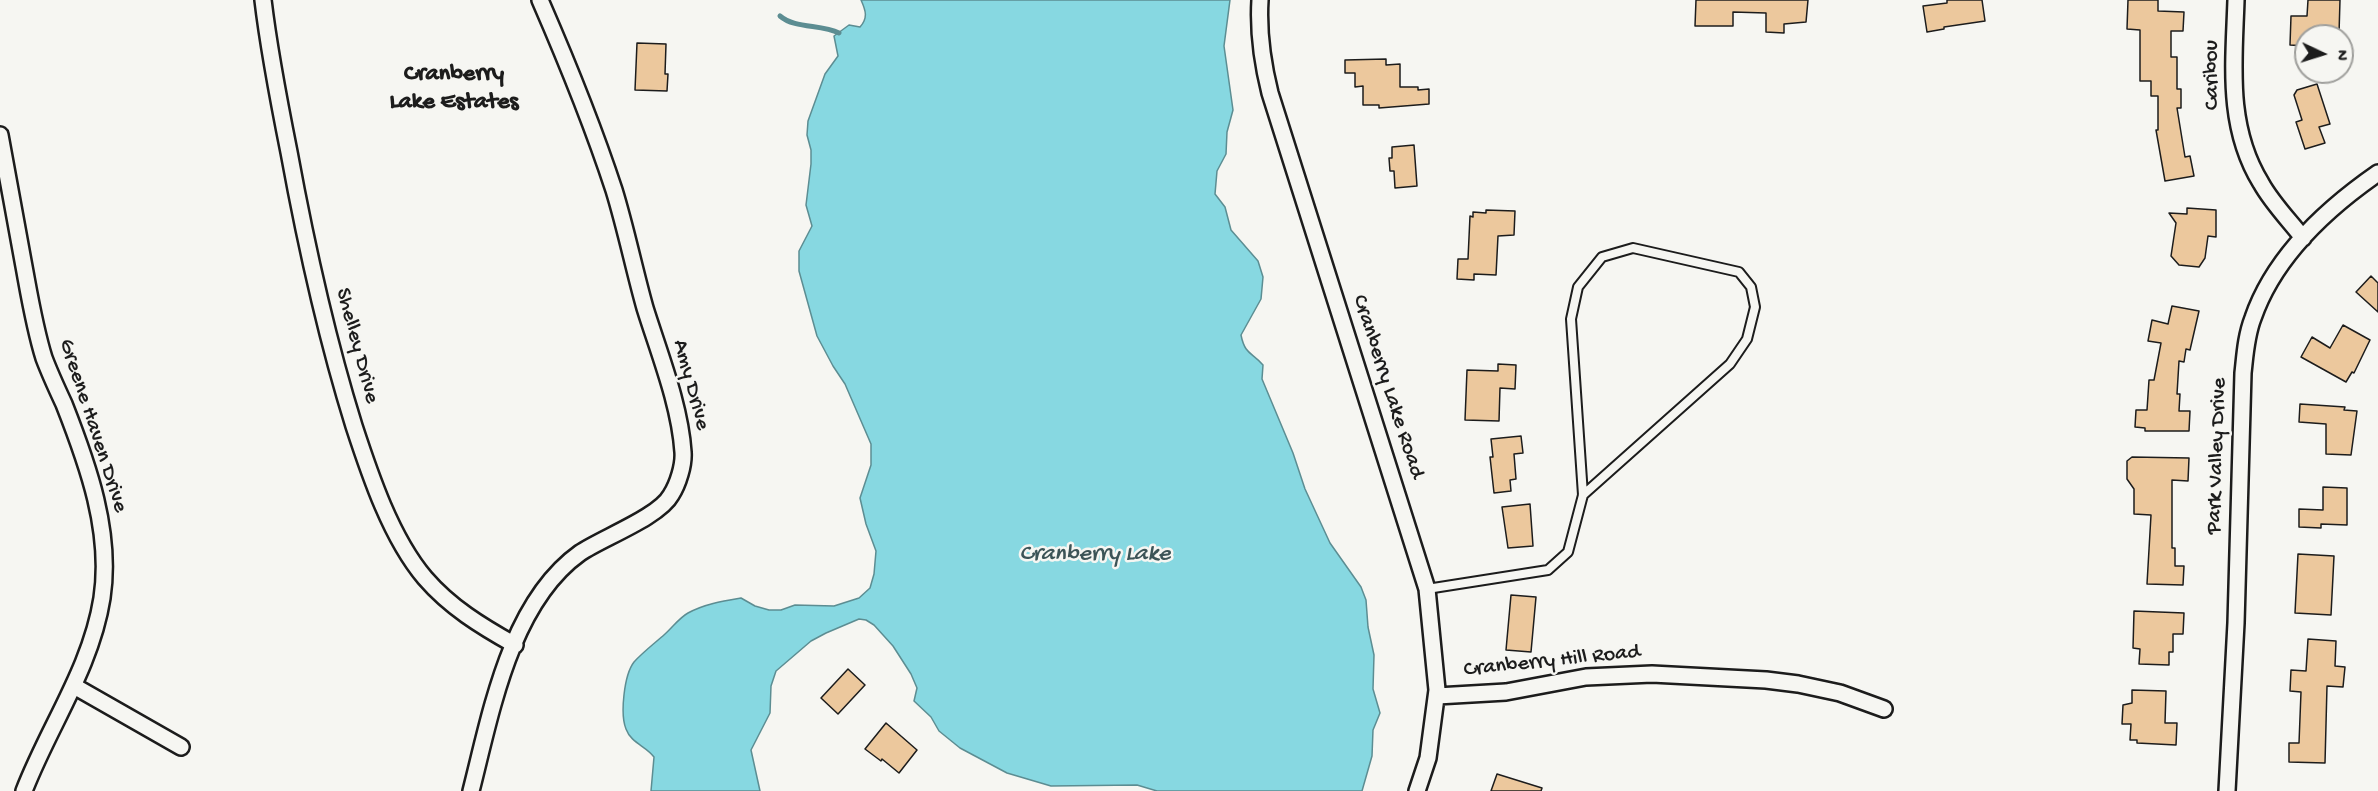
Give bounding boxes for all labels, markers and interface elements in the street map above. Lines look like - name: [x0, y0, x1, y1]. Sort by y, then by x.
- north arrow: [2294, 24, 2354, 84]
- street label: Caribou: [2199, 40, 2227, 110]
- text: N: [2331, 49, 2350, 61]
- district label: Cranberry Lake Estates: [390, 61, 518, 117]
- street label: Shelley Drive: [328, 285, 384, 407]
- street label: Cranberry Lake Road: [1345, 292, 1429, 482]
- street label: Greene Haven Drive: [52, 336, 132, 516]
- street label: Amy Drive: [665, 337, 715, 433]
- street label: Park Valley Drive: [2202, 377, 2234, 535]
- water label: Cranberry Lake: [1020, 541, 1170, 569]
- street label: Cranberry Hill Road: [1462, 640, 1642, 684]

